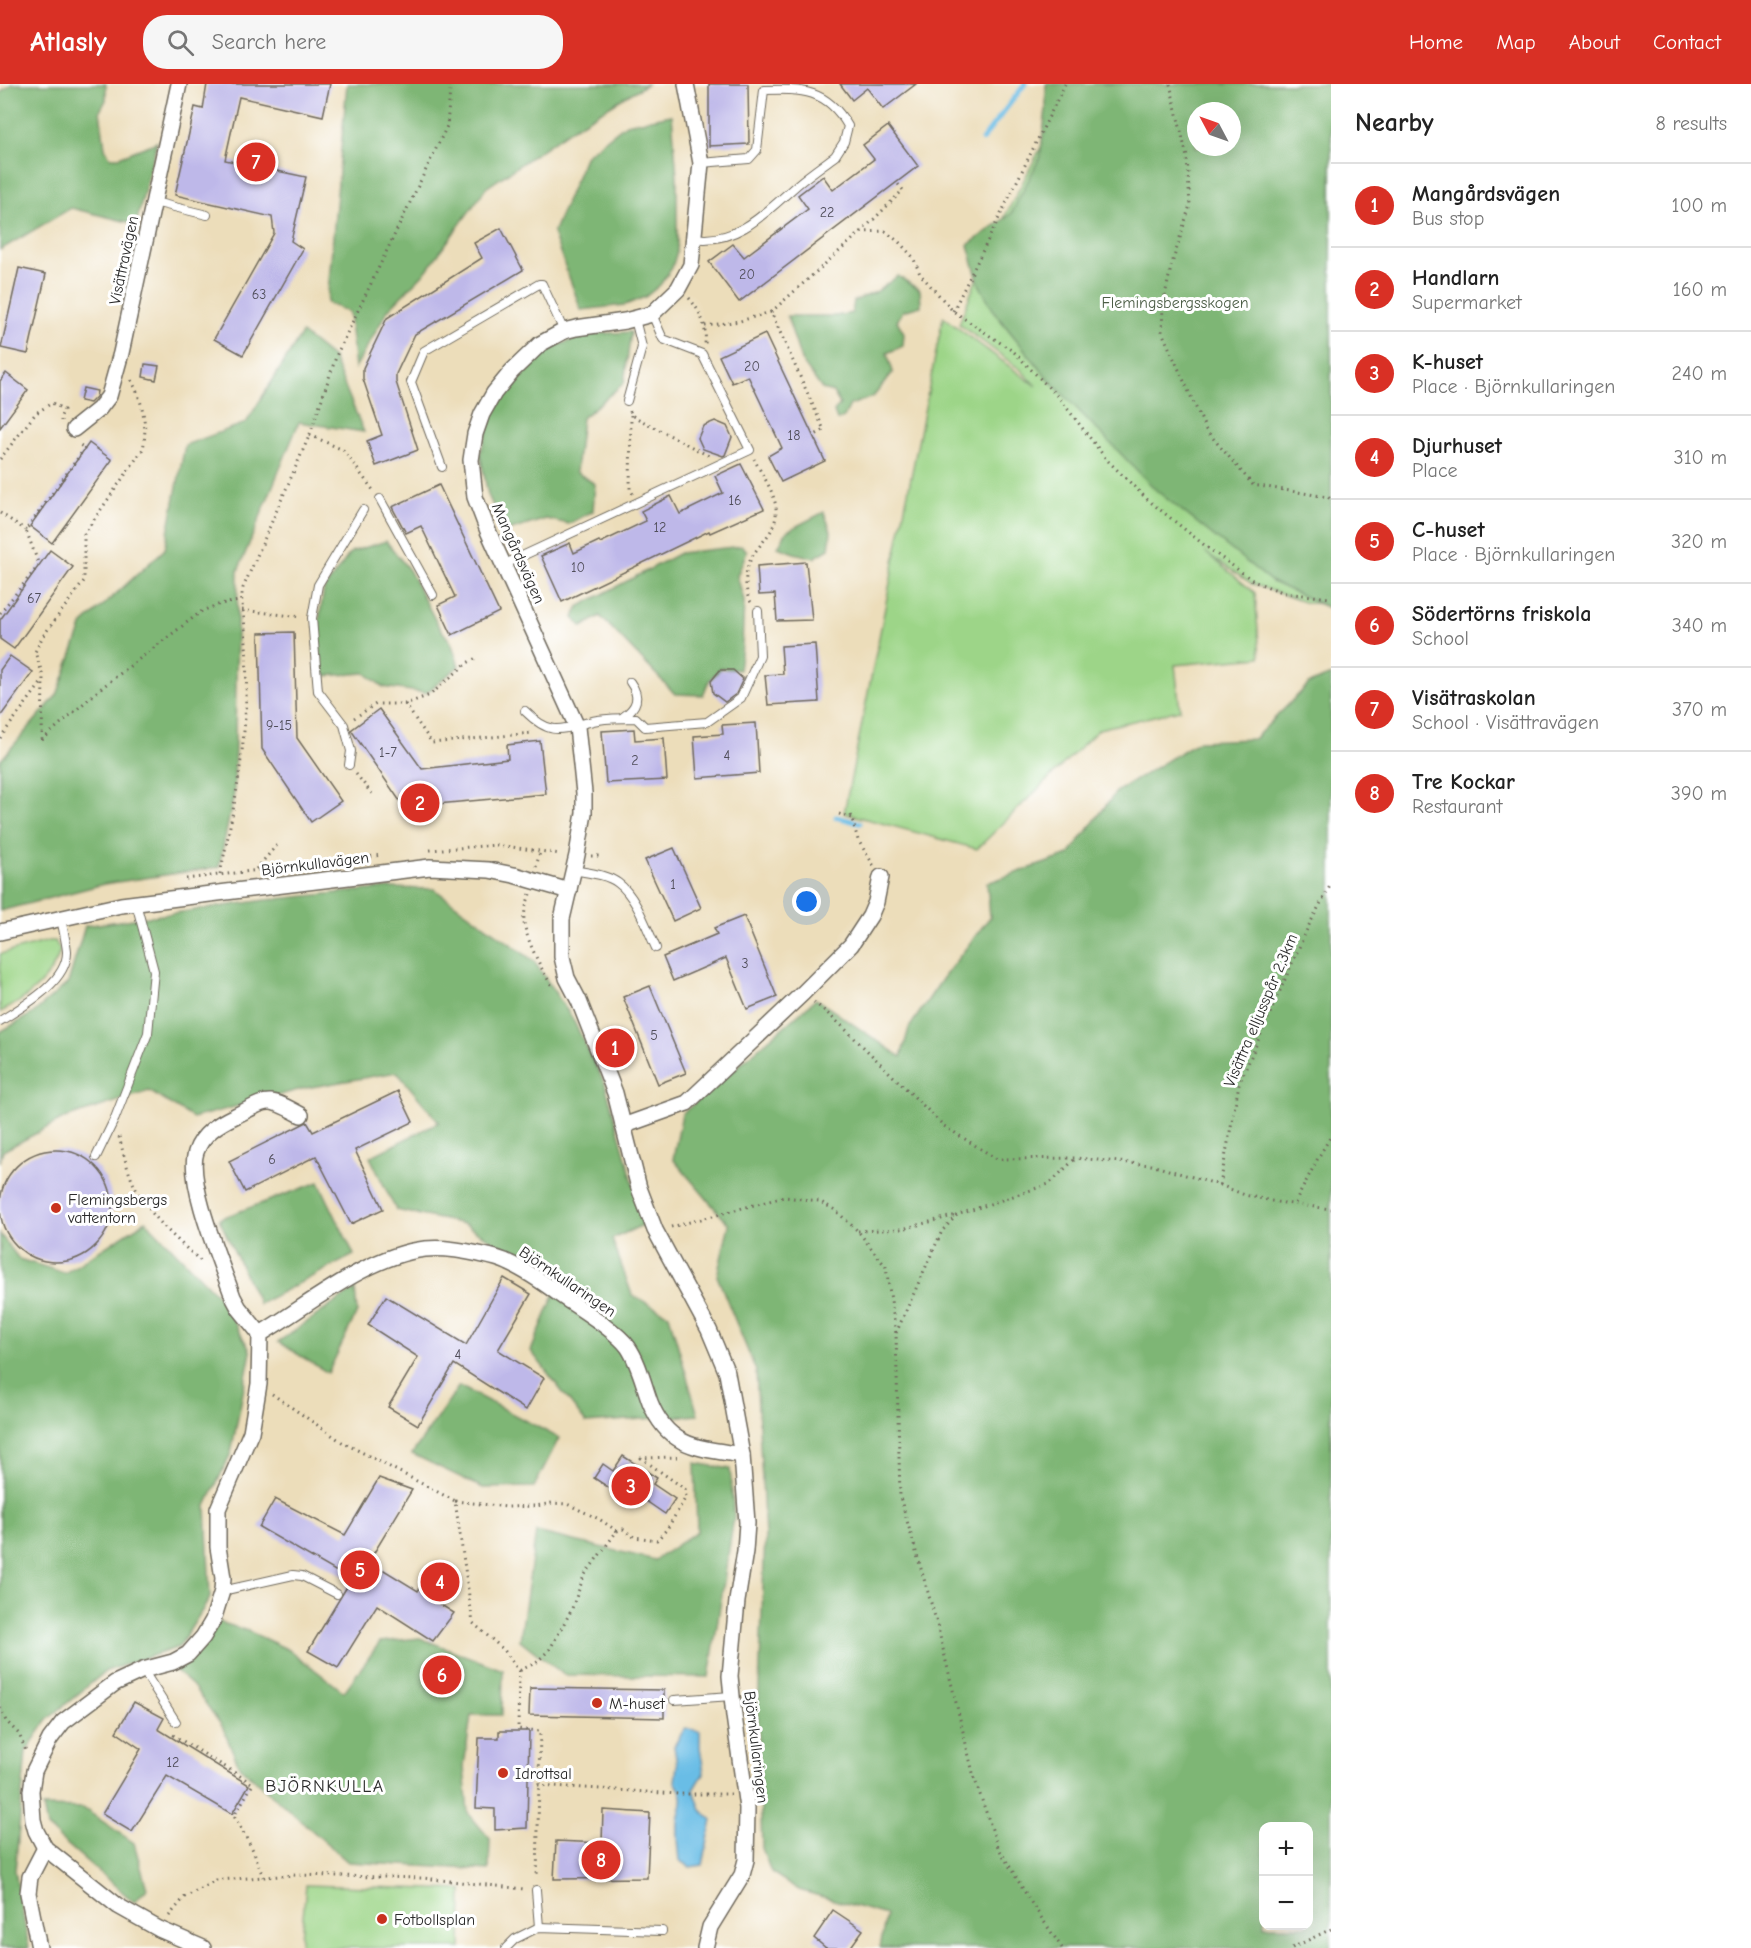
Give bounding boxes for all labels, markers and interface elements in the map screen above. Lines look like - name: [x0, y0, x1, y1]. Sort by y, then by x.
- search box: [143, 15, 563, 69]
- text: Atlasly: [30, 26, 107, 58]
- icon: search: [164, 26, 197, 59]
- text: Search here: [212, 29, 326, 55]
- text: Home: [1409, 30, 1463, 54]
- text: Map: [1496, 30, 1536, 54]
- text: About: [1569, 30, 1620, 54]
- text: Contact: [1653, 30, 1721, 54]
- north arrow: [1187, 102, 1241, 156]
- text: Nearby: [1355, 108, 1434, 138]
- text: 8 results: [1655, 112, 1727, 135]
- pin: 7: [236, 140, 276, 184]
- text: Mangårdsvägen: [1412, 181, 1560, 207]
- text: 1: [1371, 194, 1378, 217]
- text: 100 m: [1672, 194, 1727, 217]
- house number: 22: [820, 204, 834, 221]
- text: Bus stop: [1412, 207, 1484, 230]
- street label: Visättravägen: [106, 214, 142, 306]
- text: Handlarn: [1412, 265, 1500, 291]
- house number: 20: [739, 266, 755, 283]
- text: 2: [1370, 278, 1379, 301]
- text: 160 m: [1673, 278, 1727, 301]
- house number: 63: [252, 286, 266, 303]
- text: Supermarket: [1412, 291, 1522, 314]
- park label: Flemingsbergsskogen: [1101, 294, 1249, 312]
- text: K-huset: [1412, 349, 1483, 375]
- house number: 20: [744, 358, 760, 375]
- text: 3: [1370, 362, 1379, 385]
- text: 240 m: [1672, 362, 1727, 385]
- text: Place · Björnkullaringen: [1412, 375, 1615, 398]
- house number: 18: [788, 427, 800, 444]
- text: Djurhuset: [1412, 433, 1502, 459]
- text: 4: [1370, 446, 1379, 469]
- text: 310 m: [1674, 446, 1727, 469]
- text: Place: [1412, 459, 1458, 482]
- house number: 16: [728, 492, 742, 509]
- street label: Mangårdsvägen: [488, 500, 548, 607]
- text: C-huset: [1412, 517, 1485, 543]
- house number: 12: [654, 519, 666, 536]
- text: 5: [1369, 530, 1380, 553]
- text: 320 m: [1671, 530, 1727, 553]
- text: Place · Björnkullaringen: [1412, 543, 1615, 566]
- house number: 10: [571, 559, 585, 576]
- house number: 67: [27, 590, 41, 607]
- text: Södertörns friskola: [1412, 601, 1591, 627]
- text: 6: [1369, 614, 1380, 637]
- text: 340 m: [1672, 614, 1727, 637]
- text: School: [1412, 627, 1469, 650]
- text: Visätraskolan: [1412, 685, 1536, 711]
- text: 7: [1370, 698, 1379, 721]
- text: 370 m: [1672, 698, 1727, 721]
- text: School · Visättravägen: [1412, 711, 1599, 734]
- house number: 9-15: [266, 717, 292, 734]
- house number: 1-7: [379, 744, 397, 761]
- house number: 4: [724, 747, 731, 764]
- house number: 2: [631, 752, 639, 769]
- text: Tre Kockar: [1412, 769, 1515, 795]
- pin: 2: [400, 780, 440, 826]
- text: 8: [1369, 782, 1380, 805]
- text: 390 m: [1671, 782, 1727, 805]
- text: Restaurant: [1412, 795, 1502, 818]
- street label: Björnkullavägen: [260, 848, 370, 880]
- house number: 1: [670, 876, 676, 893]
- your location: [792, 887, 821, 916]
- street label: Visättra elljusspår 2,3km: [1220, 931, 1301, 1090]
- house number: 3: [741, 955, 749, 972]
- pin: 1: [596, 1026, 634, 1070]
- house number: 5: [650, 1027, 658, 1044]
- house number: 6: [268, 1151, 276, 1168]
- place label: Flemingsbergs vattentorn: [67, 1191, 168, 1227]
- marker: Flemingsbergs vattentorn: [49, 1201, 63, 1215]
- street label: Björnkullaringen: [516, 1243, 619, 1321]
- house number: 4: [455, 1346, 462, 1363]
- pin: 3: [612, 1464, 650, 1508]
- pin: 5: [340, 1548, 380, 1592]
- pin: 4: [420, 1560, 460, 1604]
- pin: 6: [422, 1652, 462, 1698]
- street label: Björnkullaringen: [740, 1690, 772, 1804]
- place label: M-huset: [609, 1695, 665, 1713]
- marker: M-huset: [590, 1696, 604, 1710]
- house number: 12: [167, 1754, 179, 1771]
- place label: Idrottsal: [515, 1765, 572, 1783]
- marker: Idrottsal: [496, 1766, 510, 1780]
- district label: BJÖRNKULLA: [265, 1776, 385, 1797]
- map controls: [1259, 1822, 1313, 1930]
- button: +: [1259, 1822, 1313, 1876]
- pin: 8: [582, 1838, 620, 1882]
- button: −: [1259, 1876, 1313, 1930]
- place label: Fotbollsplan: [394, 1911, 475, 1929]
- marker: Fotbollsplan: [375, 1912, 389, 1926]

